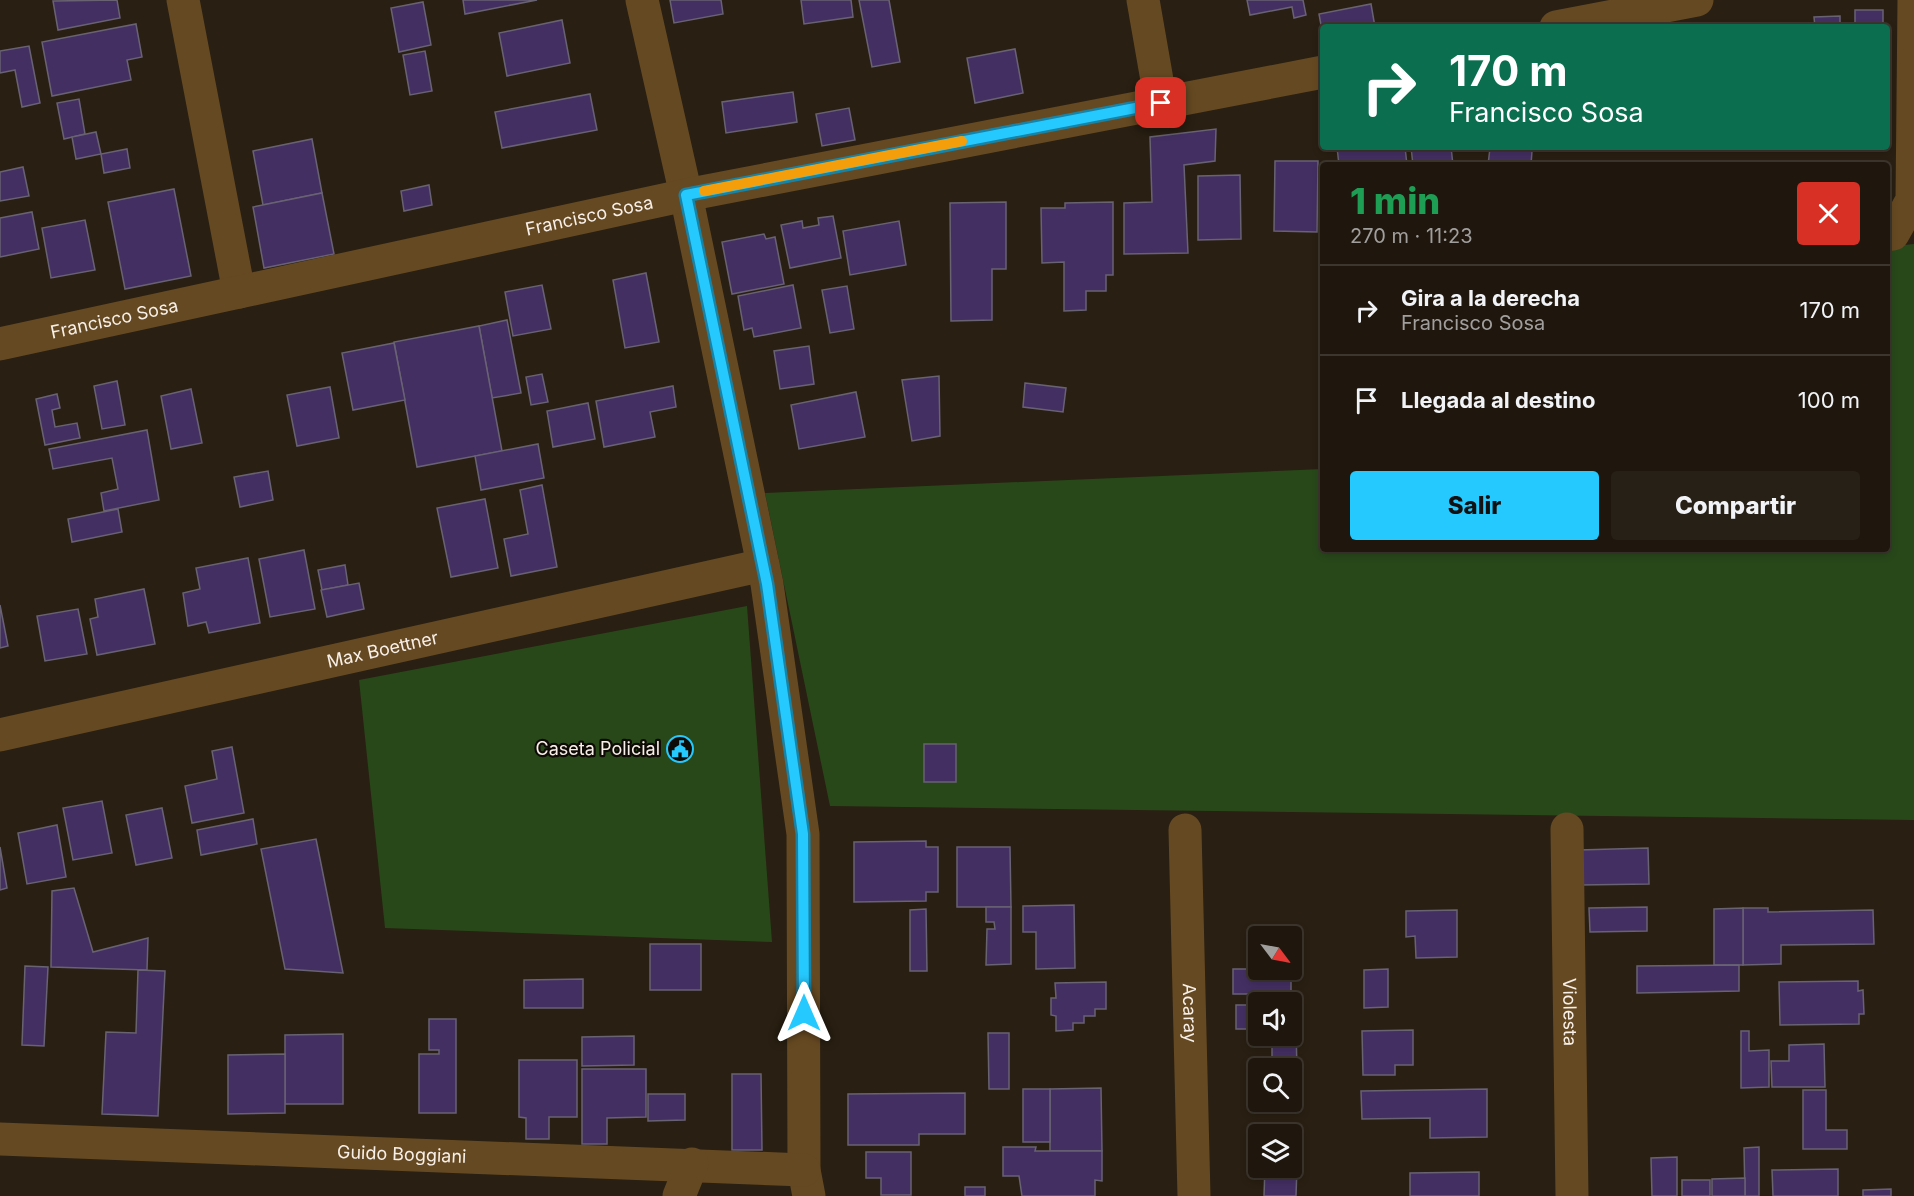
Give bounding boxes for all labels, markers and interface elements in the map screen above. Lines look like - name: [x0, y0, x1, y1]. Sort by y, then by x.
- text: 170 m: [1449, 45, 1567, 96]
- icon: right: [1350, 48, 1428, 126]
- pin: [1135, 77, 1186, 128]
- icon: arrive: [1144, 86, 1177, 119]
- text: Francisco Sosa: [1449, 96, 1644, 129]
- text: 1 min: [1350, 179, 1440, 223]
- button: close: [1797, 182, 1860, 245]
- street label: Francisco Sosa: [523, 191, 655, 240]
- text: 270 m · 11:23: [1350, 224, 1473, 248]
- text: Gira a la derecha: [1401, 285, 1580, 311]
- icon: right: [1350, 294, 1383, 327]
- street label: Francisco Sosa: [49, 295, 180, 343]
- text: 170 m: [1800, 297, 1860, 323]
- text: Francisco Sosa: [1401, 311, 1545, 335]
- icon: arrive: [1350, 384, 1383, 417]
- text: Llegada al destino: [1401, 387, 1595, 413]
- text: 100 m: [1798, 387, 1860, 413]
- button: Salir: [1350, 471, 1599, 540]
- button: Compartir: [1611, 471, 1860, 540]
- street label: Max Boettner: [325, 627, 440, 672]
- public building icon: Caseta Policial: [665, 734, 695, 764]
- place label: Caseta Policial: [536, 738, 660, 759]
- north arrow: [1248, 926, 1302, 980]
- map controls: [1248, 926, 1302, 1178]
- street label: Violesta: [1559, 978, 1581, 1046]
- position arrow: [772, 981, 836, 1045]
- street label: Acaray: [1179, 983, 1201, 1043]
- button: sound: [1248, 992, 1302, 1046]
- button: search: [1248, 1058, 1302, 1112]
- button: layers: [1248, 1124, 1302, 1178]
- street label: Guido Boggiani: [337, 1141, 467, 1167]

